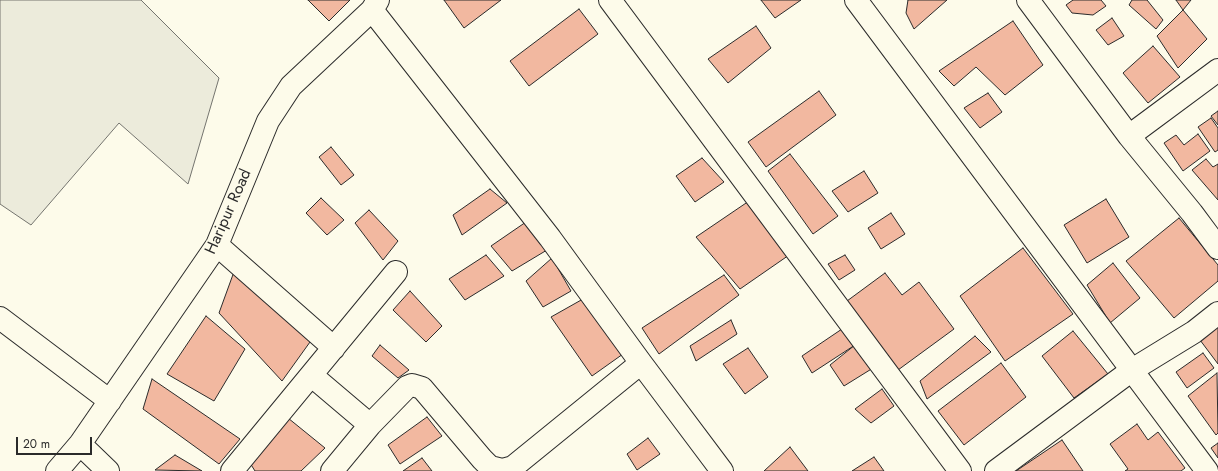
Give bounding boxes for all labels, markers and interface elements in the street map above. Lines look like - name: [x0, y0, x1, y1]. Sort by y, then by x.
- street label: Haripur Road: [202, 166, 256, 258]
- scale bar: [18, 429, 94, 455]
- text: 20 m: [23, 435, 50, 453]

